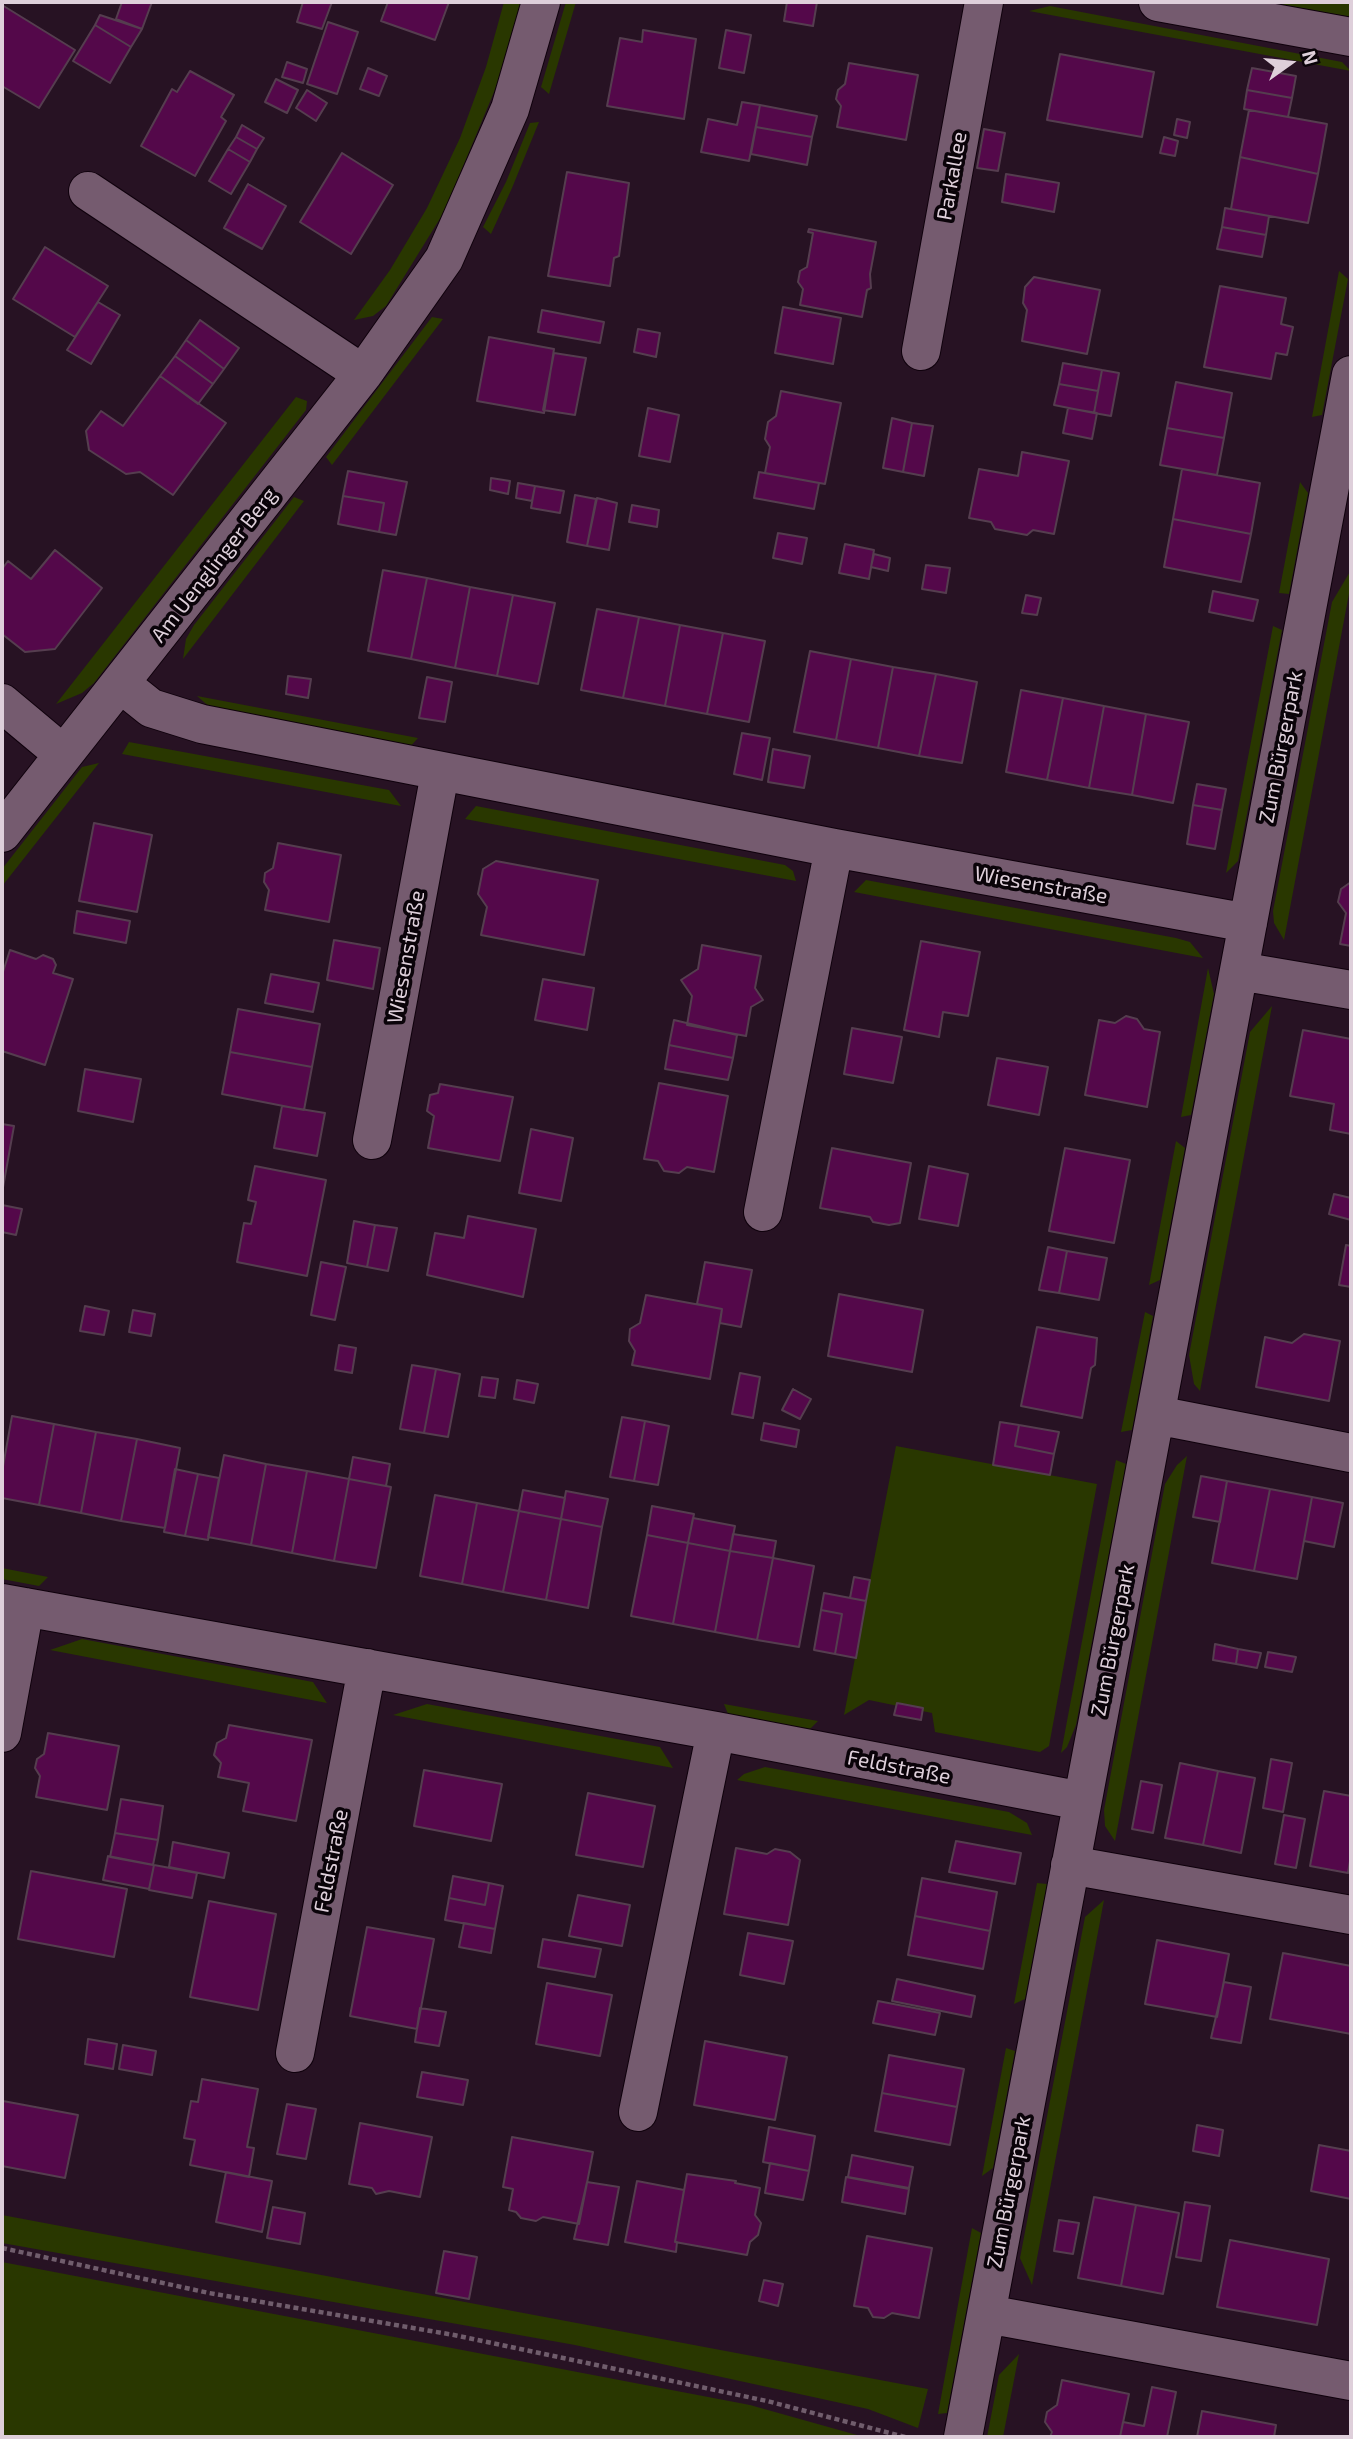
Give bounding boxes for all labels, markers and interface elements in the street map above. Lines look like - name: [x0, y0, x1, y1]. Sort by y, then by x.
- north arrow: [1255, 28, 1325, 98]
- text: N: [1298, 48, 1324, 67]
- street label: Parkallee: [932, 130, 972, 222]
- street label: Am Uenglinger Berg: [146, 483, 282, 647]
- street label: Zum Bürgerpark: [1254, 669, 1308, 825]
- street label: Wiesenstraße: [973, 861, 1109, 909]
- street label: Wiesenstraße: [382, 889, 430, 1025]
- street label: Zum Bürgerpark: [1086, 1562, 1140, 1718]
- street label: Feldstraße: [845, 1745, 953, 1789]
- street label: Feldstraße: [309, 1807, 353, 1915]
- street label: Zum Bürgerpark: [982, 2114, 1036, 2270]

